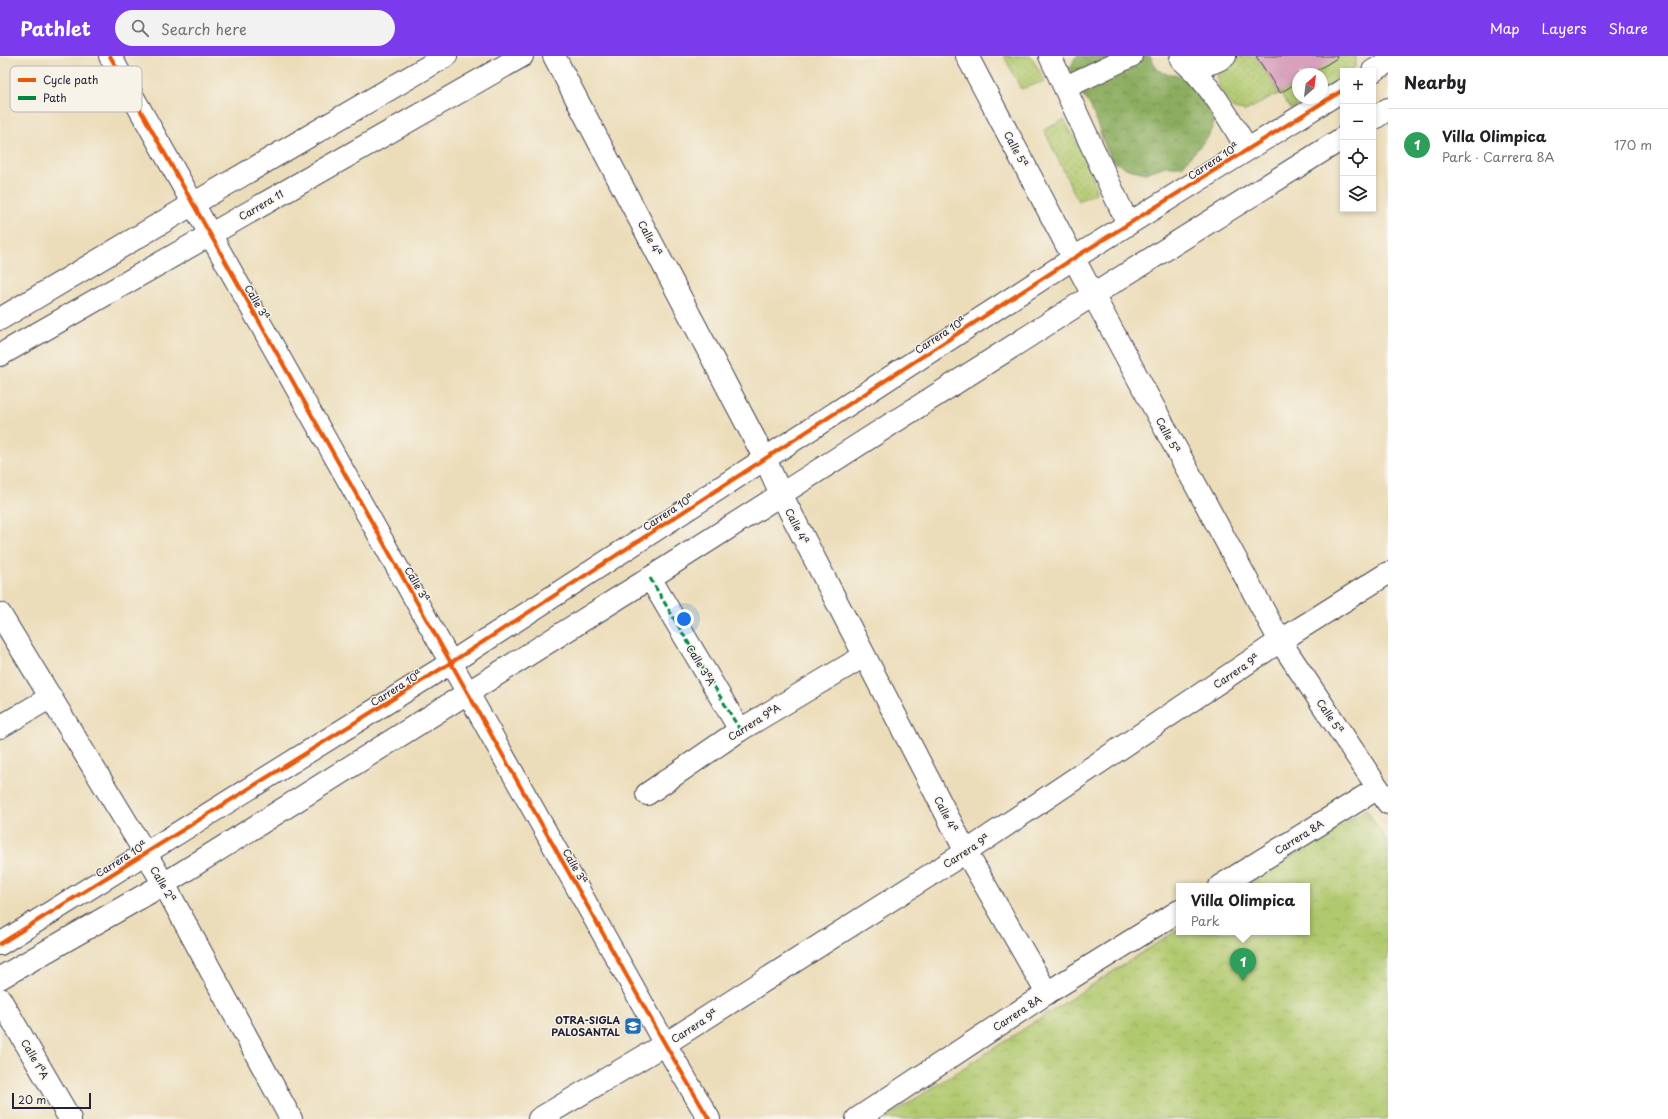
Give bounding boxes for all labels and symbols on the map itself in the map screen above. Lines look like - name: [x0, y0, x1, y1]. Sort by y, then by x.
- legend: [10, 66, 142, 112]
- north arrow: [1292, 68, 1328, 104]
- text: Cycle path: [43, 71, 98, 88]
- text: Path: [43, 89, 67, 106]
- street label: Calle 5ª: [1001, 128, 1032, 170]
- street label: Carrera 10ª: [1184, 138, 1242, 183]
- street label: Carrera 11: [236, 186, 286, 223]
- street label: Calle 4ª: [635, 217, 666, 259]
- street label: Calle 3ª: [241, 281, 274, 323]
- street label: Carrera 10ª: [911, 312, 969, 357]
- street label: Calle 5ª: [1153, 414, 1184, 456]
- street label: Carrera 10ª: [639, 489, 697, 534]
- street label: Calle 4ª: [782, 505, 813, 547]
- street label: Calle 3ª: [401, 563, 434, 605]
- your location: [674, 609, 694, 629]
- street label: Calle 3ªA: [683, 641, 720, 688]
- street label: Carrera 9ª: [1210, 649, 1262, 691]
- street label: Carrera 10ª: [367, 665, 425, 709]
- street label: Calle 5ª: [1313, 695, 1348, 737]
- street label: Carrera 9ªA: [725, 699, 783, 744]
- street label: Calle 4ª: [931, 793, 962, 835]
- street label: Carrera 8A: [1271, 815, 1326, 858]
- street label: Carrera 9ª: [940, 830, 992, 871]
- street label: Carrera 10ª: [92, 836, 150, 880]
- street label: Calle 3ª: [560, 845, 592, 887]
- street label: Calle 2ª: [147, 863, 180, 905]
- pin: 1: [1230, 948, 1256, 981]
- street label: Carrera 8A: [989, 991, 1044, 1034]
- street label: Carrera 9ª: [668, 1005, 720, 1046]
- place label: OTRA-SIGLA PALOSANTAL: [551, 1012, 621, 1039]
- school or university icon: OTRA-SIGLA PALOSANTAL: [623, 1016, 643, 1036]
- street label: Calle 1ªA: [18, 1036, 53, 1082]
- scale bar: [12, 1091, 91, 1110]

